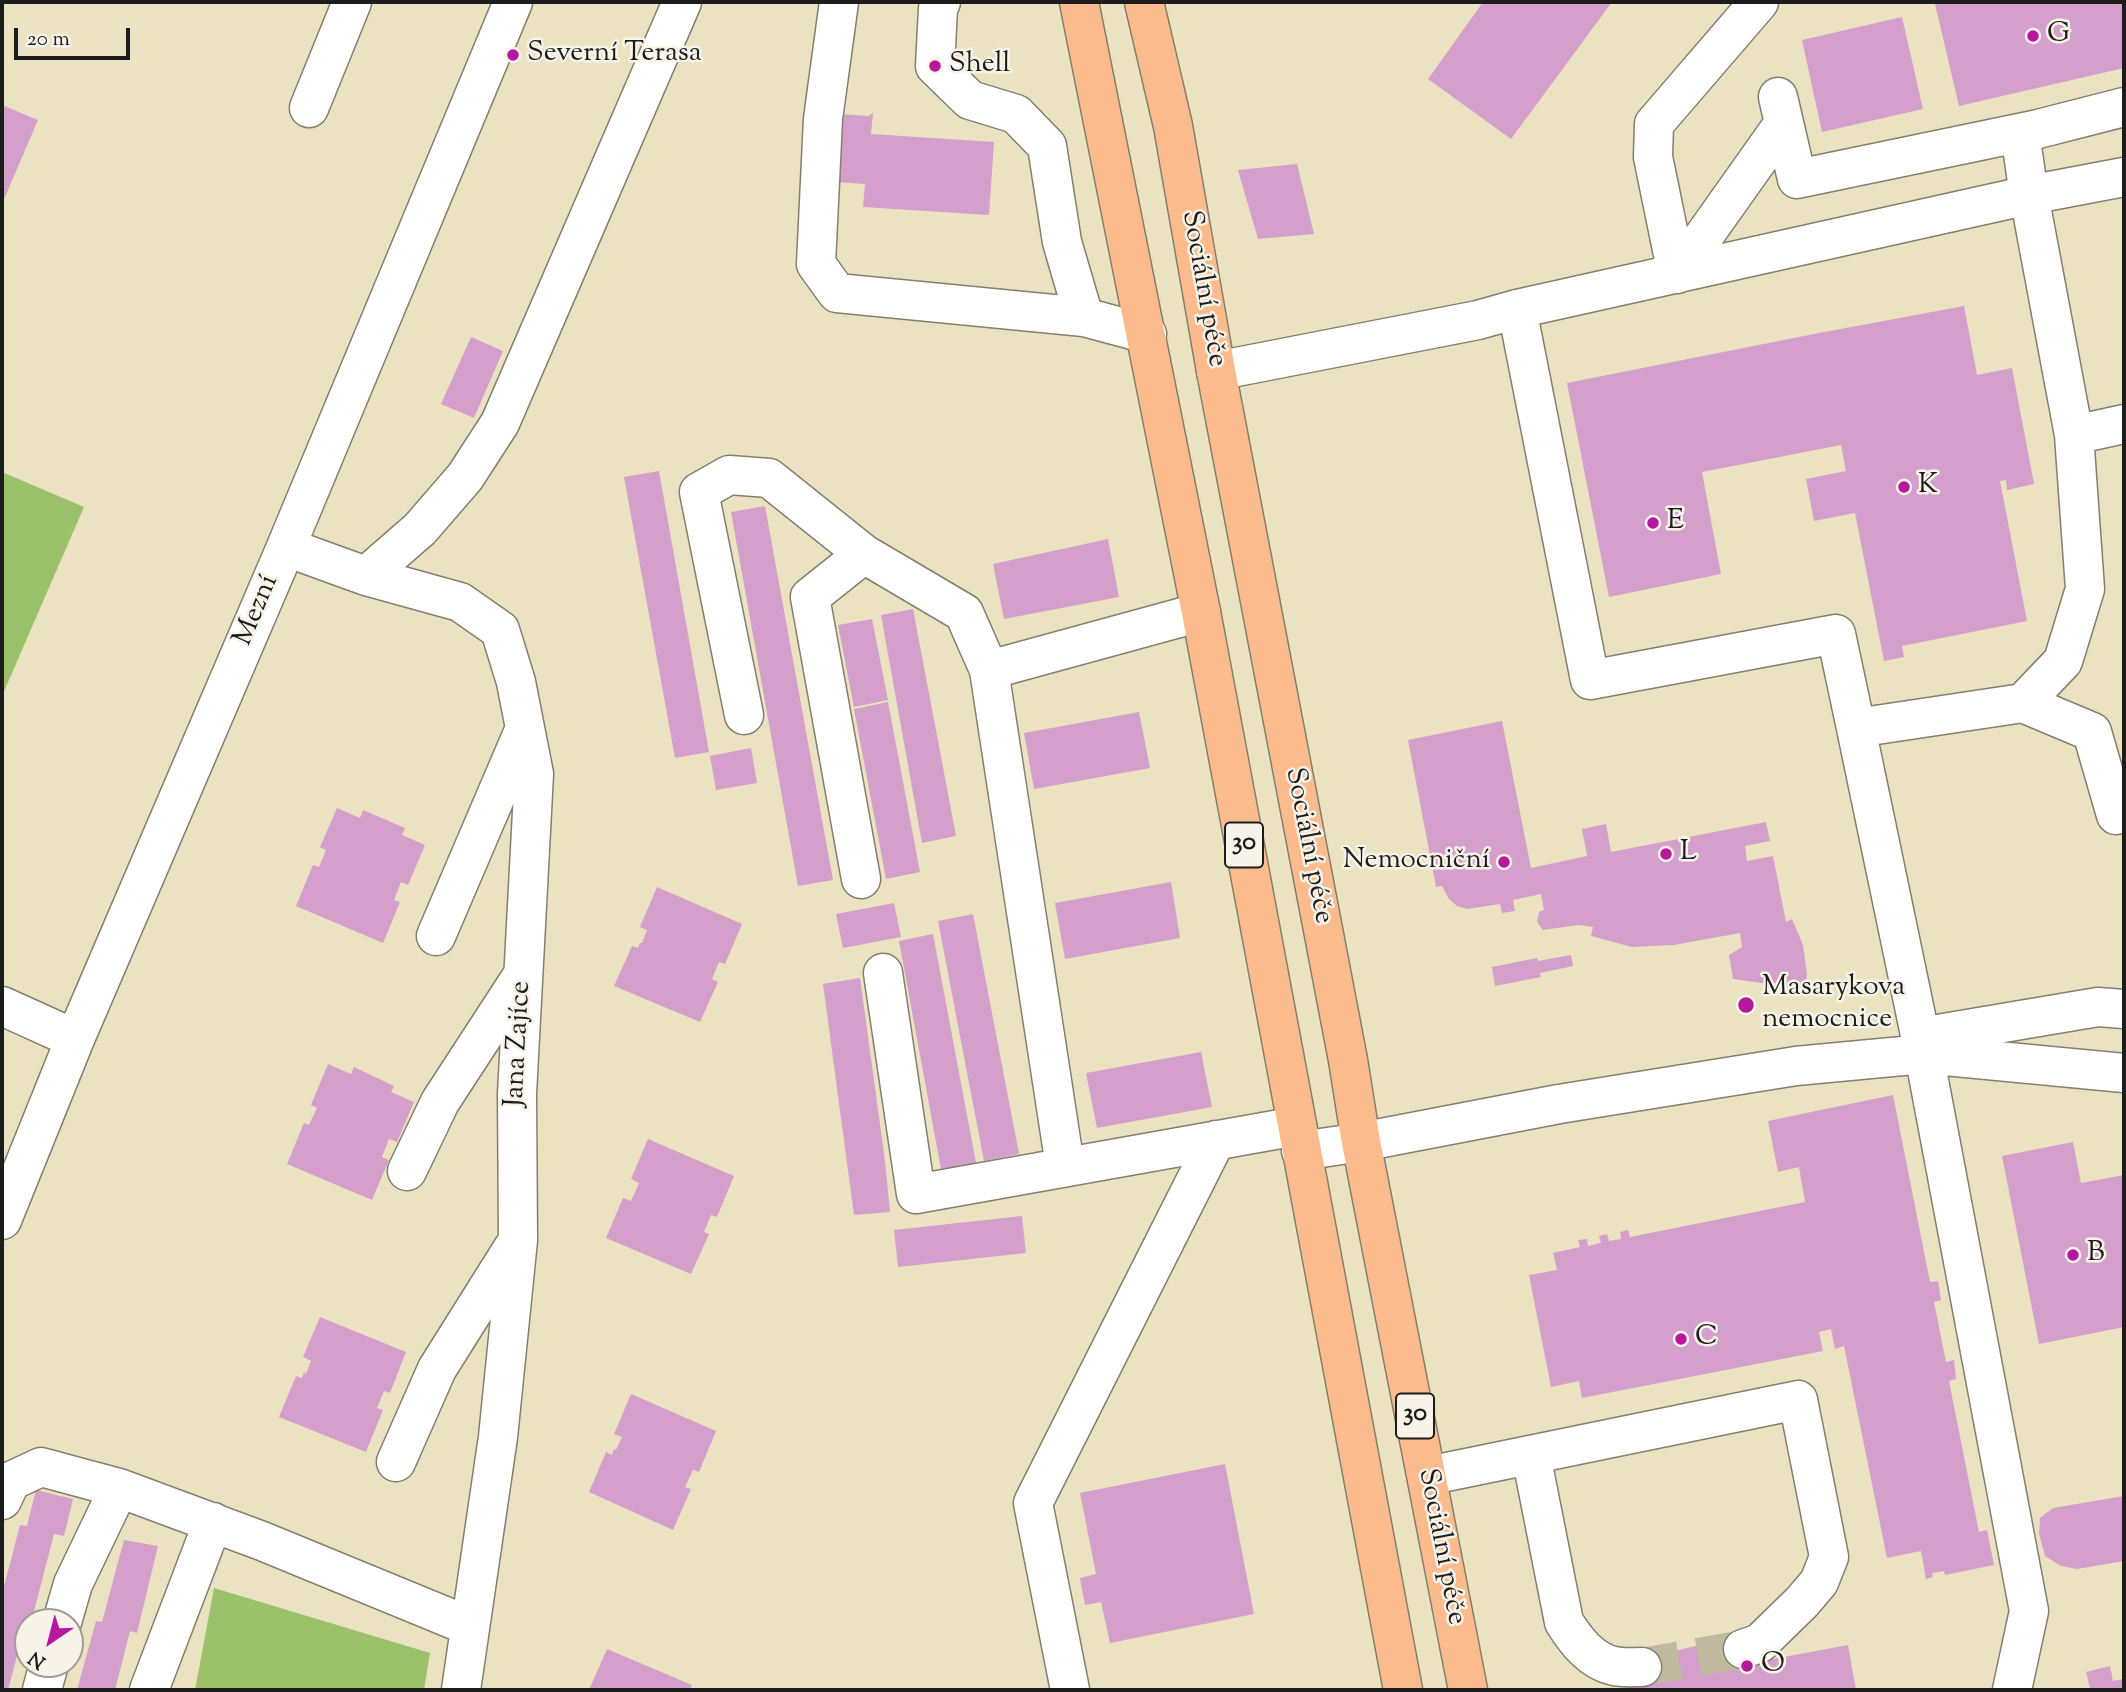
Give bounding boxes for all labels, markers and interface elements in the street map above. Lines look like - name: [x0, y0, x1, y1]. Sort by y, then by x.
- scale bar: [18, 14, 133, 58]
- place label: G: [2047, 19, 2070, 53]
- text: 20 m: [27, 25, 70, 55]
- marker: G: [2025, 28, 2041, 44]
- place label: Severní Terasa: [527, 38, 702, 72]
- marker: Severní Terasa: [505, 47, 521, 63]
- place label: Shell: [949, 49, 1010, 83]
- marker: Shell: [927, 58, 943, 74]
- street label: Sociální péče: [1172, 208, 1232, 370]
- place label: K: [1918, 470, 1938, 504]
- marker: K: [1896, 479, 1912, 495]
- place label: E: [1667, 506, 1684, 540]
- marker: E: [1645, 515, 1661, 531]
- street label: Mezní: [228, 571, 288, 651]
- street label: Sociální péče: [1275, 765, 1339, 927]
- road number: 30: [1225, 822, 1263, 867]
- place label: L: [1680, 837, 1697, 871]
- place label: Nemocniční: [1343, 845, 1490, 879]
- marker: L: [1658, 846, 1674, 862]
- marker: Nemocniční: [1496, 854, 1512, 870]
- place label: Masarykova nemocnice: [1762, 972, 1905, 1038]
- street label: Jana Zajíce: [500, 980, 540, 1108]
- marker: Masarykova nemocnice: [1736, 995, 1756, 1015]
- place label: B: [2087, 1238, 2105, 1272]
- marker: B: [2065, 1247, 2081, 1263]
- place label: C: [1695, 1322, 1718, 1356]
- marker: C: [1673, 1331, 1689, 1347]
- road number: 30: [1396, 1394, 1434, 1438]
- street label: Sociální péče: [1408, 1466, 1472, 1628]
- north arrow: [14, 1608, 84, 1678]
- text: N: [24, 1644, 52, 1674]
- place label: O: [1761, 1649, 1785, 1683]
- marker: O: [1739, 1658, 1755, 1674]

